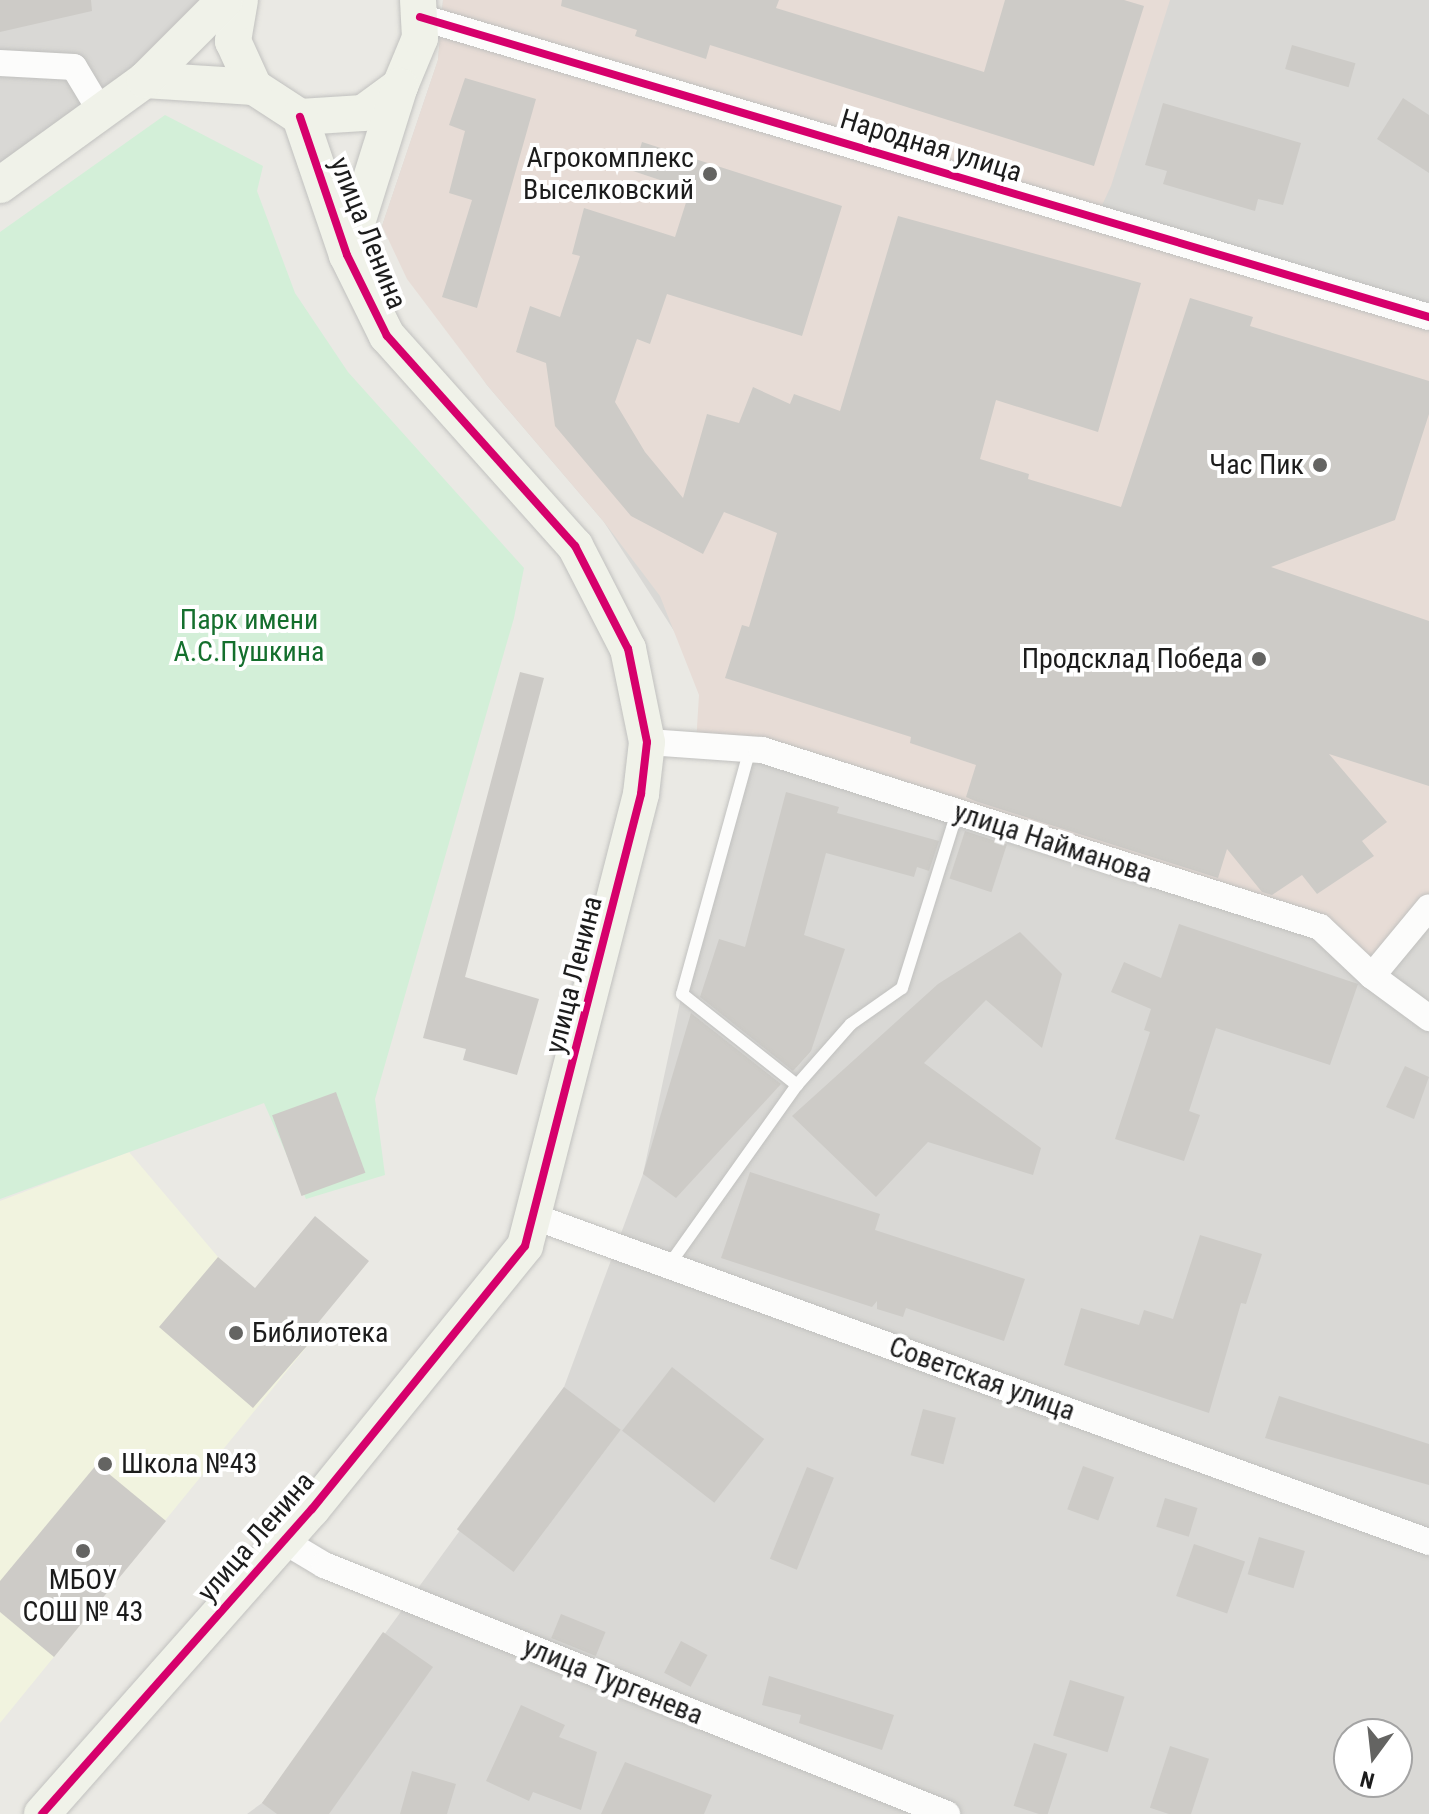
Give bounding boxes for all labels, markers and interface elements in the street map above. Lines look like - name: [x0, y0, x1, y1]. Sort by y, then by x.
- street label: Народная улица: [836, 102, 1026, 190]
- place label: Агрокомплекс Выселковский: [523, 141, 694, 207]
- street label: улица Ленина: [322, 152, 414, 314]
- marker: Агрокомплекс Выселковский: [701, 165, 719, 183]
- place label: Час Пик: [1209, 448, 1304, 482]
- marker: Час Пик: [1311, 456, 1329, 474]
- park label: Парк имени А.С.Пушкина: [174, 603, 324, 669]
- place label: Продсклад Победа: [1022, 642, 1243, 676]
- marker: Продсклад Победа: [1250, 650, 1268, 668]
- street label: улица Найманова: [950, 795, 1156, 891]
- street label: улица Ленина: [538, 893, 610, 1057]
- place label: Библиотека: [252, 1316, 388, 1350]
- marker: Библиотека: [227, 1324, 245, 1342]
- street label: Советская улица: [884, 1330, 1080, 1428]
- place label: Школа №43: [121, 1447, 257, 1481]
- marker: Школа №43: [96, 1455, 114, 1473]
- street label: улица Ленина: [191, 1465, 321, 1609]
- marker: МБОУ СОШ № 43: [74, 1542, 92, 1560]
- place label: МБОУ СОШ № 43: [23, 1563, 143, 1629]
- street label: улица Тургенева: [518, 1630, 708, 1732]
- north arrow: [1333, 1718, 1413, 1798]
- text: N: [1357, 1766, 1377, 1794]

